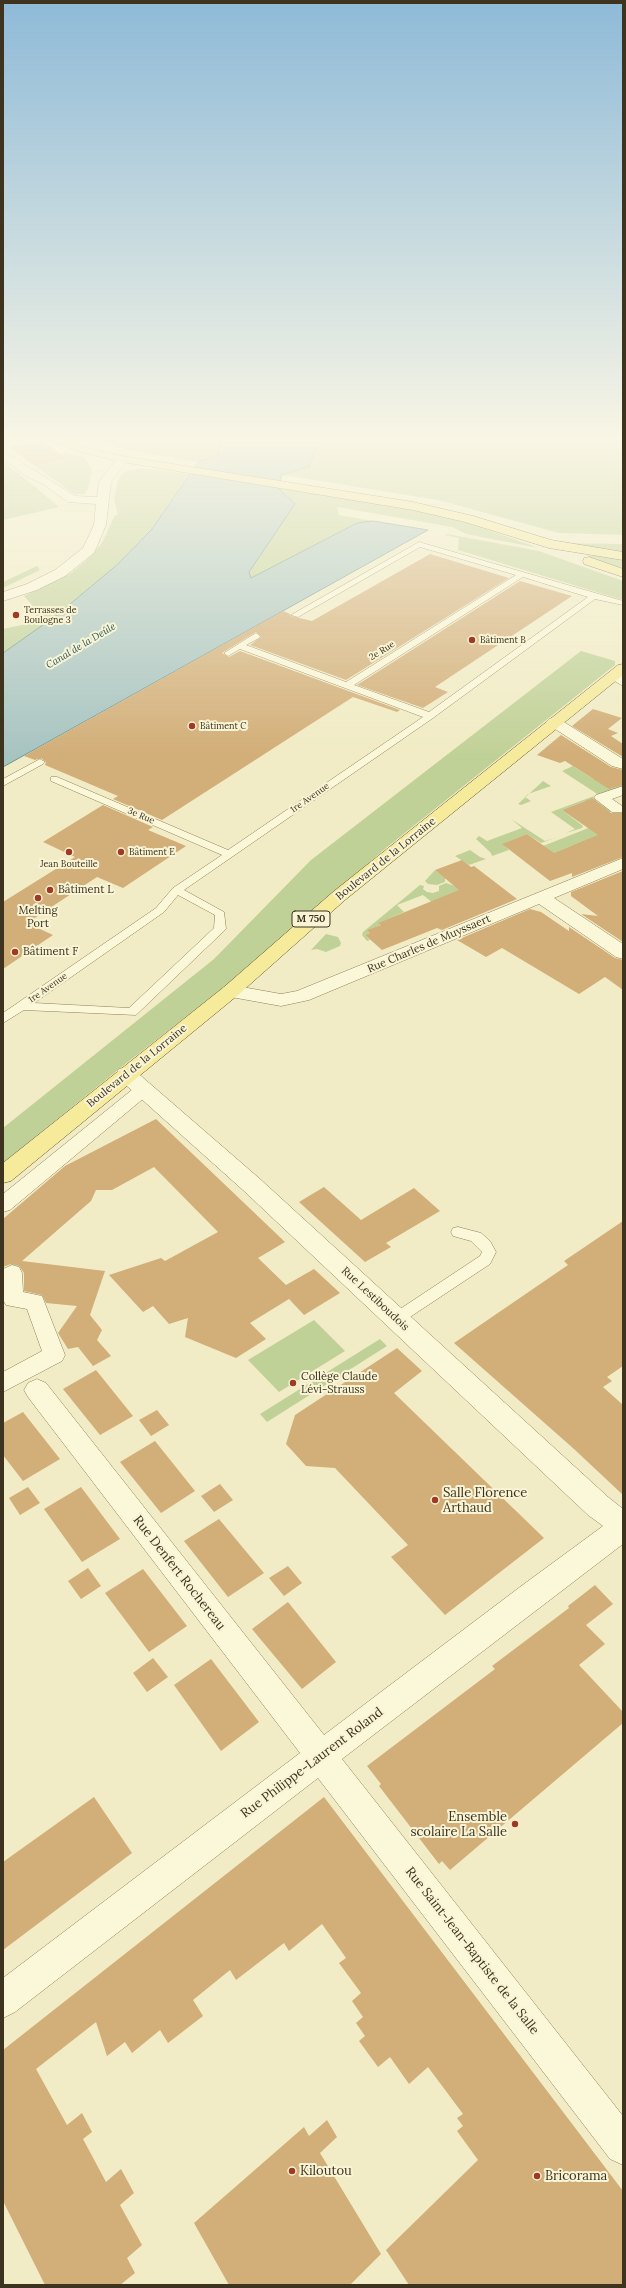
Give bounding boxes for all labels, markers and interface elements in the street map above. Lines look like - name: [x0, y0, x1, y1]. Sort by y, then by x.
- place label: Terrasses de Boulogne 3: [24, 605, 77, 626]
- marker: Terrasses de Boulogne 3: [11, 610, 21, 620]
- water label: Canal de la Deûle: [44, 621, 118, 671]
- marker: Bâtiment B: [467, 635, 477, 645]
- place label: Bâtiment B: [480, 635, 526, 645]
- street label: 2e Rue: [367, 639, 397, 663]
- marker: Bâtiment C: [187, 721, 197, 731]
- place label: Bâtiment C: [200, 721, 247, 731]
- street label: 1re Avenue: [289, 781, 331, 815]
- street label: 3e Rue: [126, 806, 156, 826]
- street label: Boulevard de la Lorraine: [333, 815, 439, 903]
- marker: Jean Bouteille: [64, 847, 74, 857]
- marker: Bâtiment E: [116, 847, 126, 857]
- place label: Bâtiment E: [129, 847, 175, 857]
- place label: Jean Bouteille: [40, 859, 98, 869]
- place label: Bâtiment L: [58, 883, 114, 897]
- marker: Bâtiment L: [45, 885, 55, 895]
- marker: Melting Port: [33, 893, 43, 903]
- place label: Melting Port: [18, 904, 58, 930]
- road number: M 750: [292, 911, 330, 927]
- street label: Rue Charles de Muyssaert: [365, 912, 493, 976]
- place label: Bâtiment F: [23, 945, 78, 959]
- marker: Bâtiment F: [10, 947, 20, 957]
- street label: 1re Avenue: [27, 971, 69, 1005]
- street label: Boulevard de la Lorraine: [84, 1022, 190, 1110]
- street label: Rue Lestiboudois: [338, 1264, 412, 1334]
- place label: Collège Claude Lévi-Strauss: [301, 1370, 377, 1396]
- marker: Collège Claude Lévi-Strauss: [288, 1378, 298, 1388]
- place label: Salle Florence Arthaud: [443, 1485, 527, 1516]
- marker: Salle Florence Arthaud: [430, 1495, 440, 1505]
- street label: Rue Denfert Rochereau: [129, 1513, 229, 1633]
- street label: Rue Philippe-Laurent Roland: [238, 1704, 386, 1822]
- place label: Ensemble scolaire La Salle: [411, 1809, 507, 1840]
- marker: Ensemble scolaire La Salle: [510, 1819, 520, 1829]
- street label: Rue Saint-Jean-Baptiste de la Salle: [402, 1864, 542, 2038]
- place label: Kiloutou: [300, 2163, 352, 2179]
- marker: Kiloutou: [287, 2166, 297, 2176]
- place label: Bricorama: [545, 2168, 607, 2184]
- marker: Bricorama: [532, 2171, 542, 2181]

